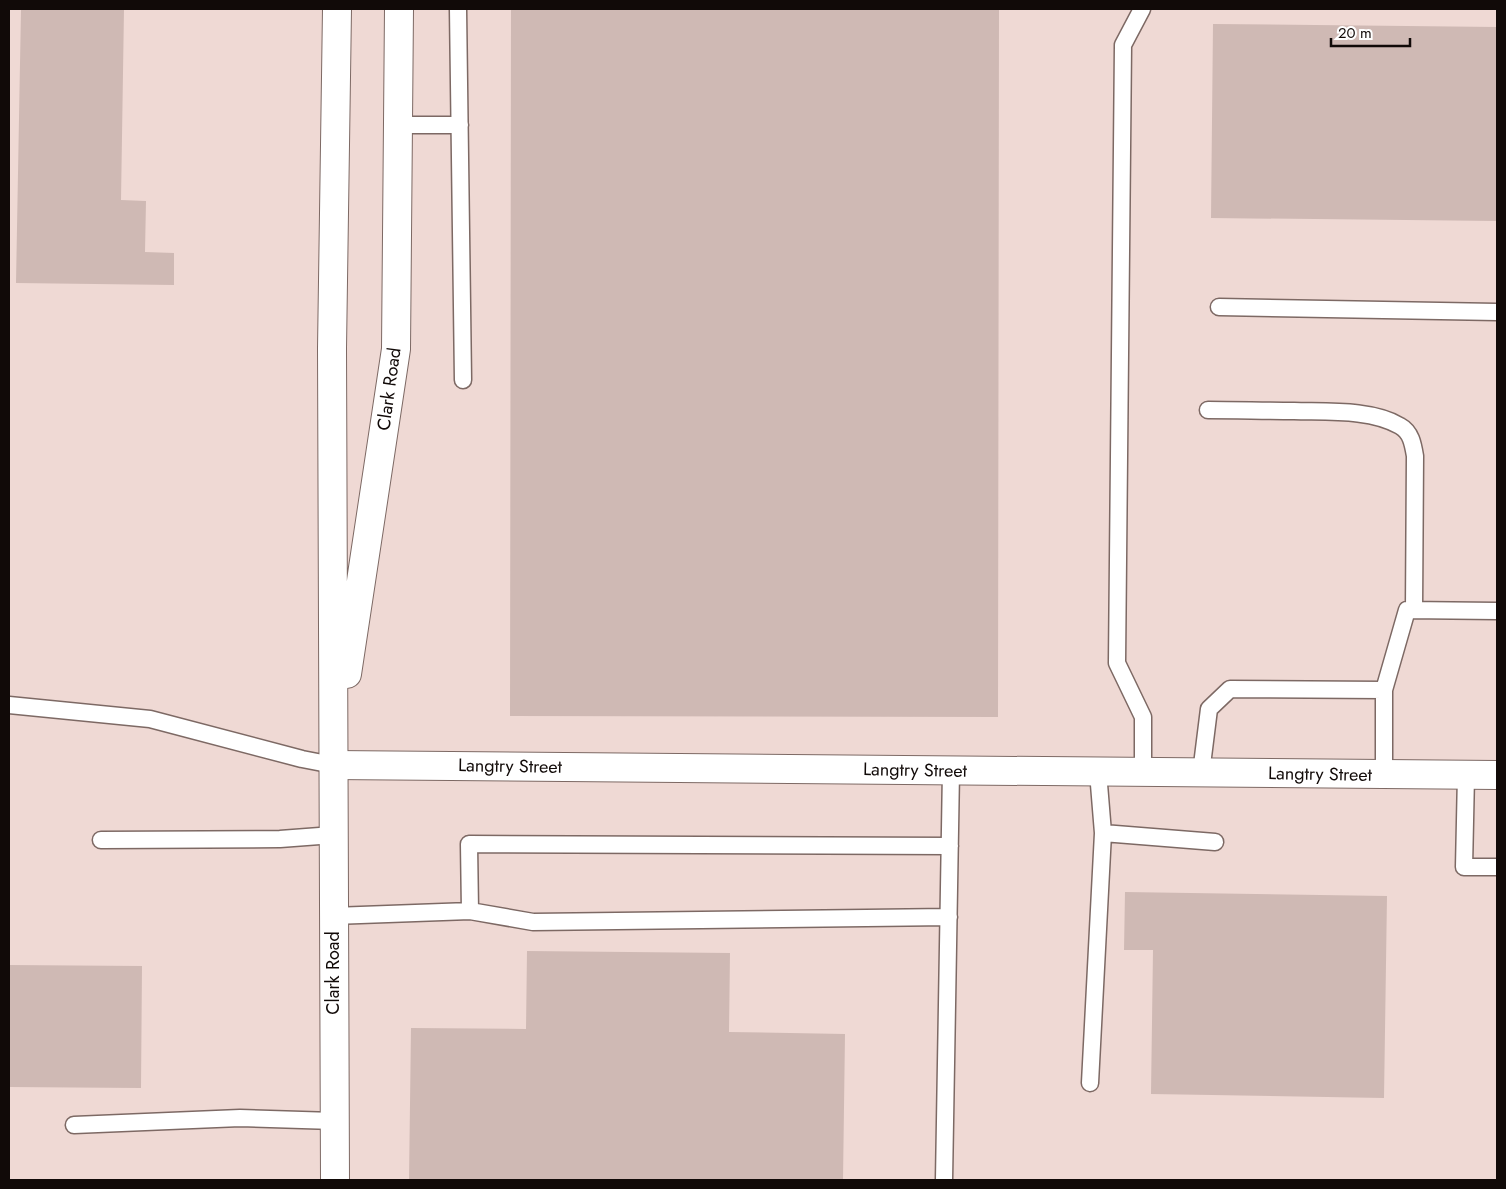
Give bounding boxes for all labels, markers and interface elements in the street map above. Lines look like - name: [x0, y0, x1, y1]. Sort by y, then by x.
- scale bar: [1331, 15, 1410, 47]
- text: 20 m: [1338, 22, 1372, 44]
- street label: Clark Road: [370, 346, 408, 432]
- street label: Langtry Street: [458, 752, 563, 780]
- street label: Langtry Street: [863, 756, 968, 784]
- street label: Langtry Street: [1268, 760, 1373, 788]
- street label: Clark Road: [320, 931, 346, 1015]

